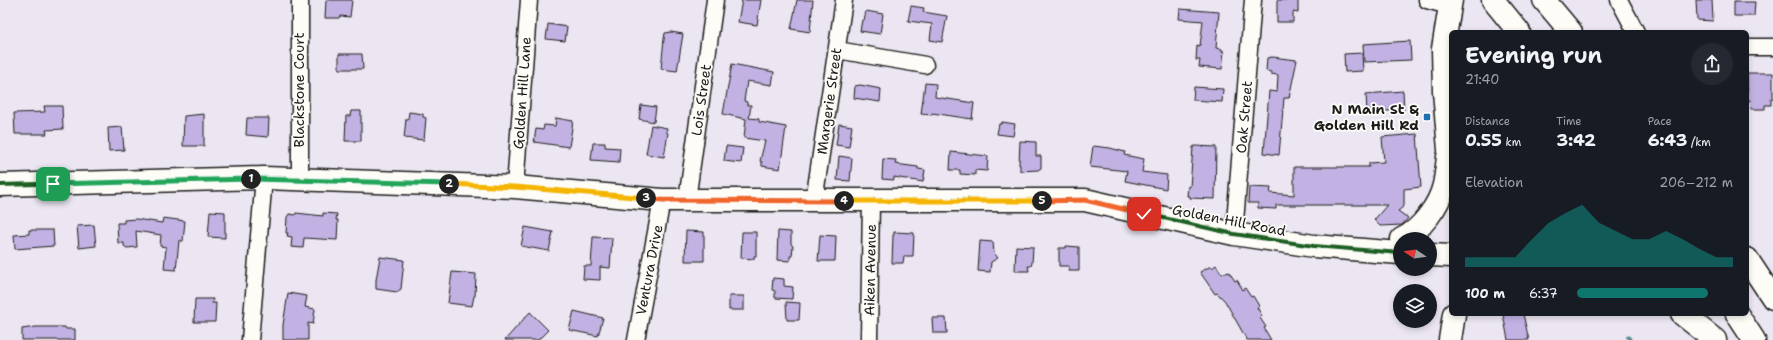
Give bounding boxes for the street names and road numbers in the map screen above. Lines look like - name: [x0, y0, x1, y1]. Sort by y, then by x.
- street label: Blackstone Court: [290, 32, 308, 148]
- street label: Golden Hill Lane: [509, 36, 535, 150]
- street label: Margerie Street: [813, 46, 845, 156]
- street label: Lois Street: [687, 63, 715, 137]
- street label: Oak Street: [1232, 80, 1256, 154]
- street label: Golden Hill Road: [1171, 200, 1287, 240]
- street label: Ventura Drive: [631, 223, 667, 317]
- street label: Aiken Avenue: [860, 224, 880, 316]

